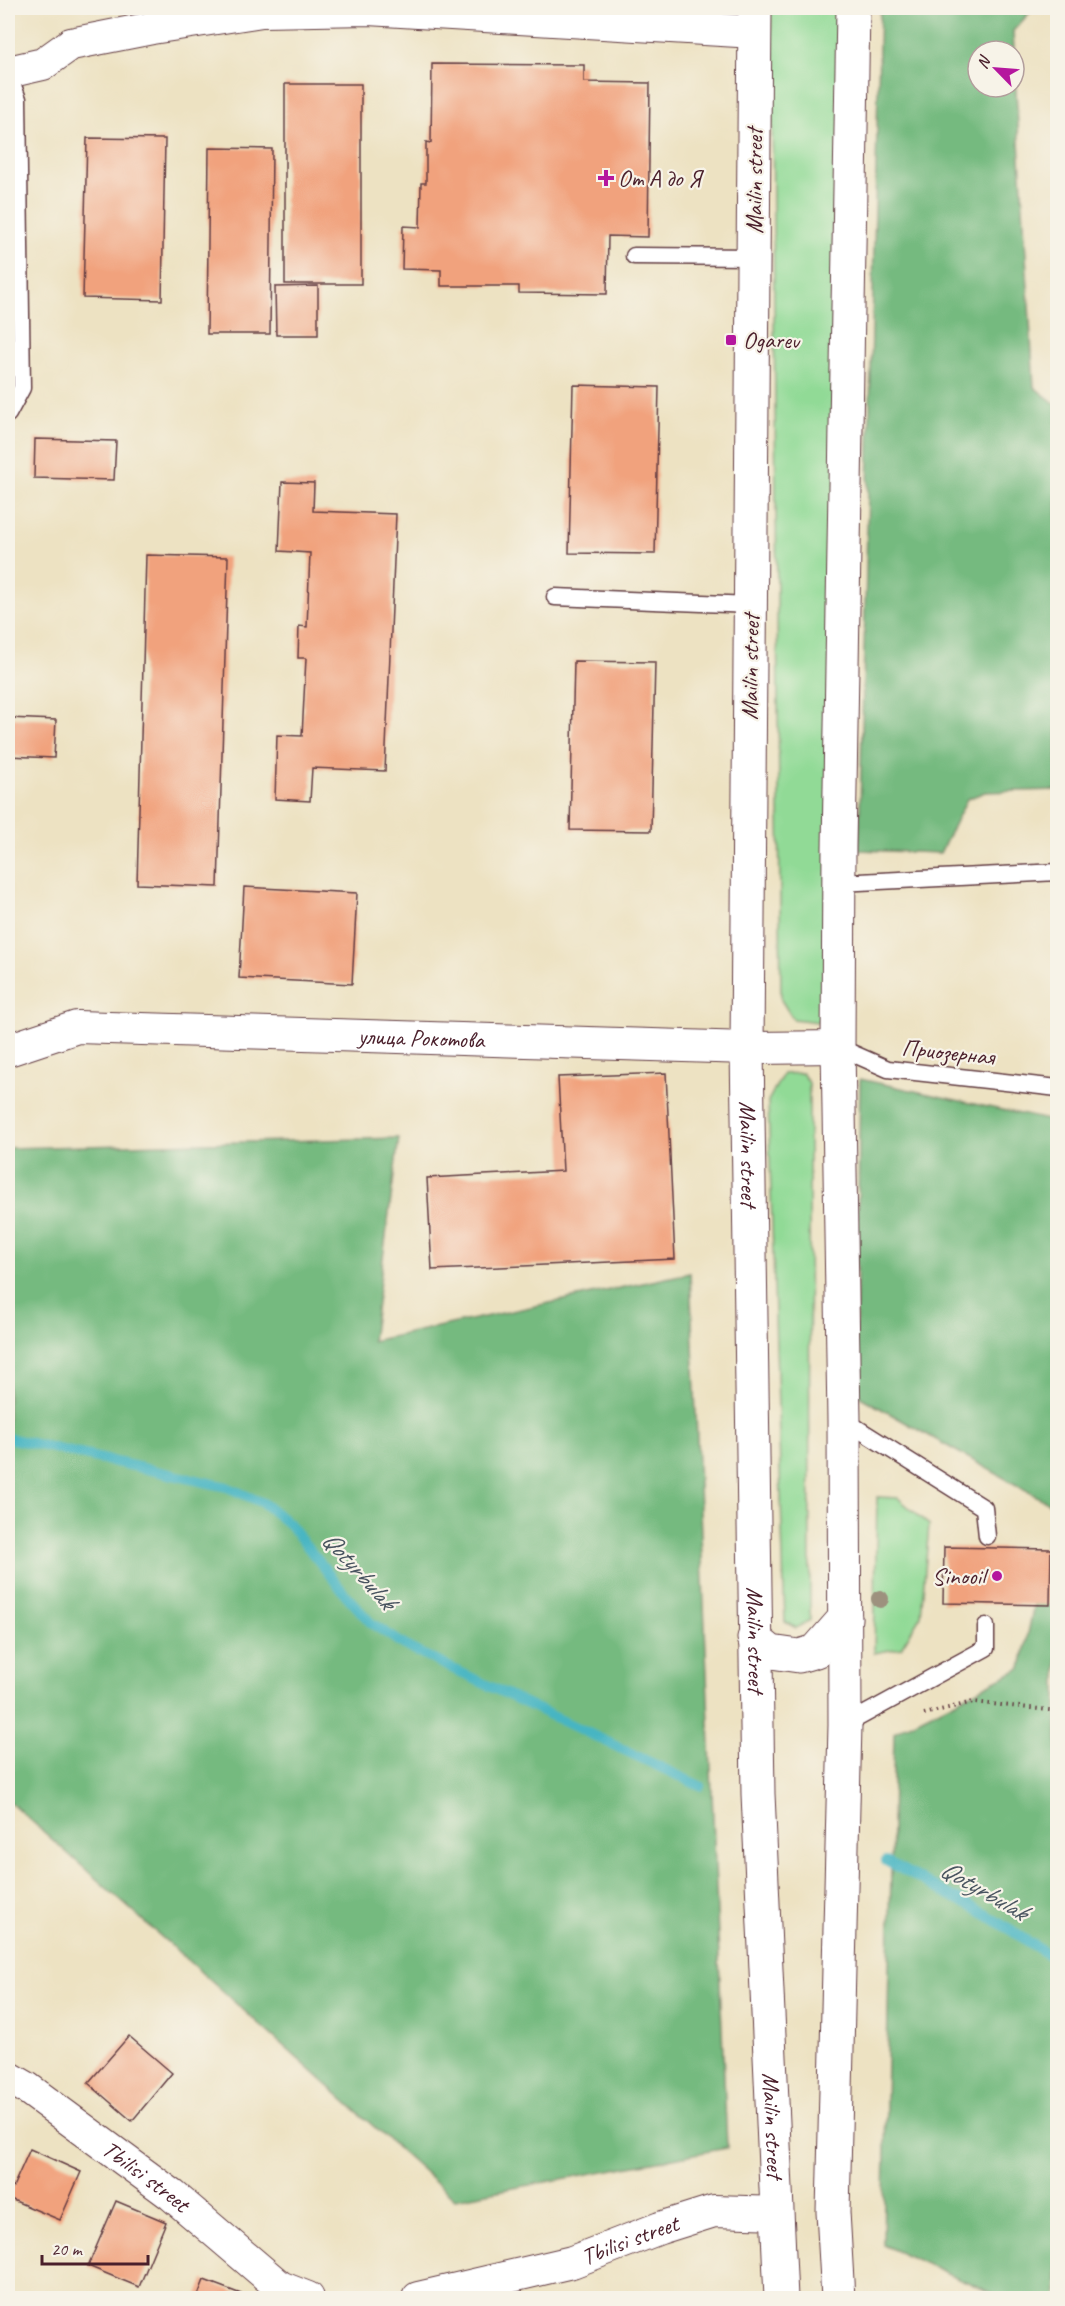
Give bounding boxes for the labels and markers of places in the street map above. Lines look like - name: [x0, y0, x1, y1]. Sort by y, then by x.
- place label: От А до Я: [618, 163, 704, 193]
- marker: От А до Я: [599, 171, 613, 185]
- place label: Ogarev: [743, 325, 801, 355]
- marker: Ogarev: [724, 333, 738, 347]
- place label: Sinooil: [932, 1561, 989, 1591]
- marker: Sinooil: [990, 1569, 1004, 1583]

